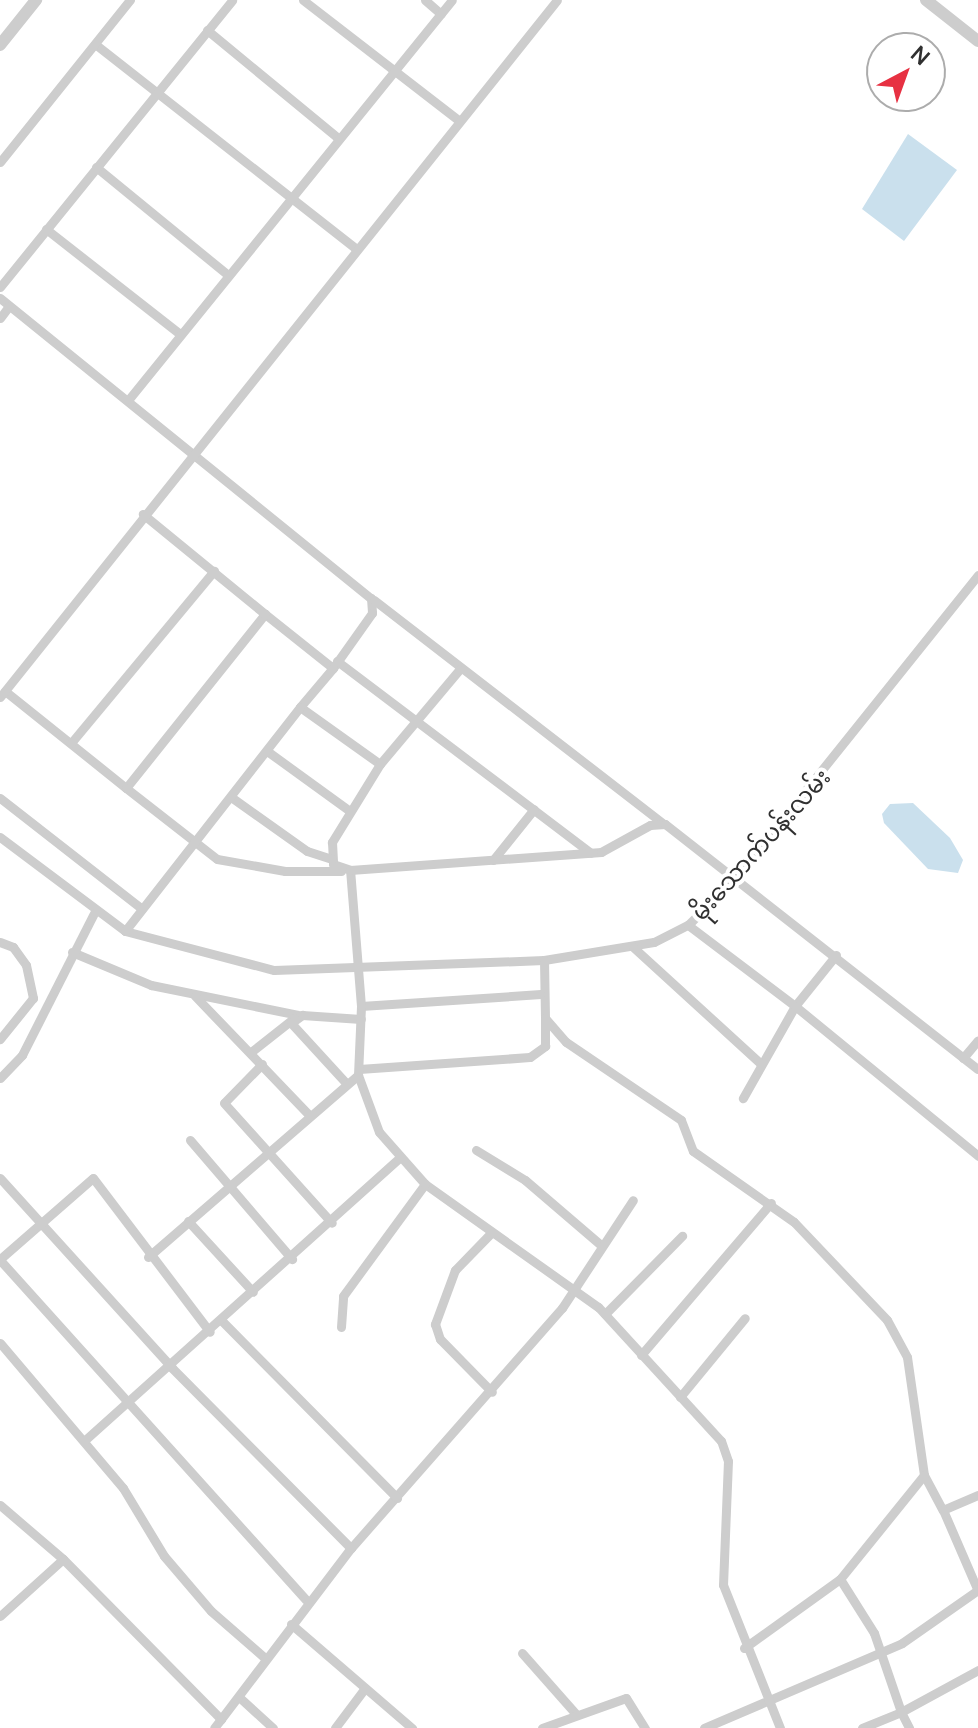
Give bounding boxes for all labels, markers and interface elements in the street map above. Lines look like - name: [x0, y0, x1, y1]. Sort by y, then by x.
- north arrow: [866, 32, 946, 112]
- text: N: [905, 39, 936, 72]
- street label: မိုးသောက်ပန်းလမ်း: [684, 762, 836, 926]

